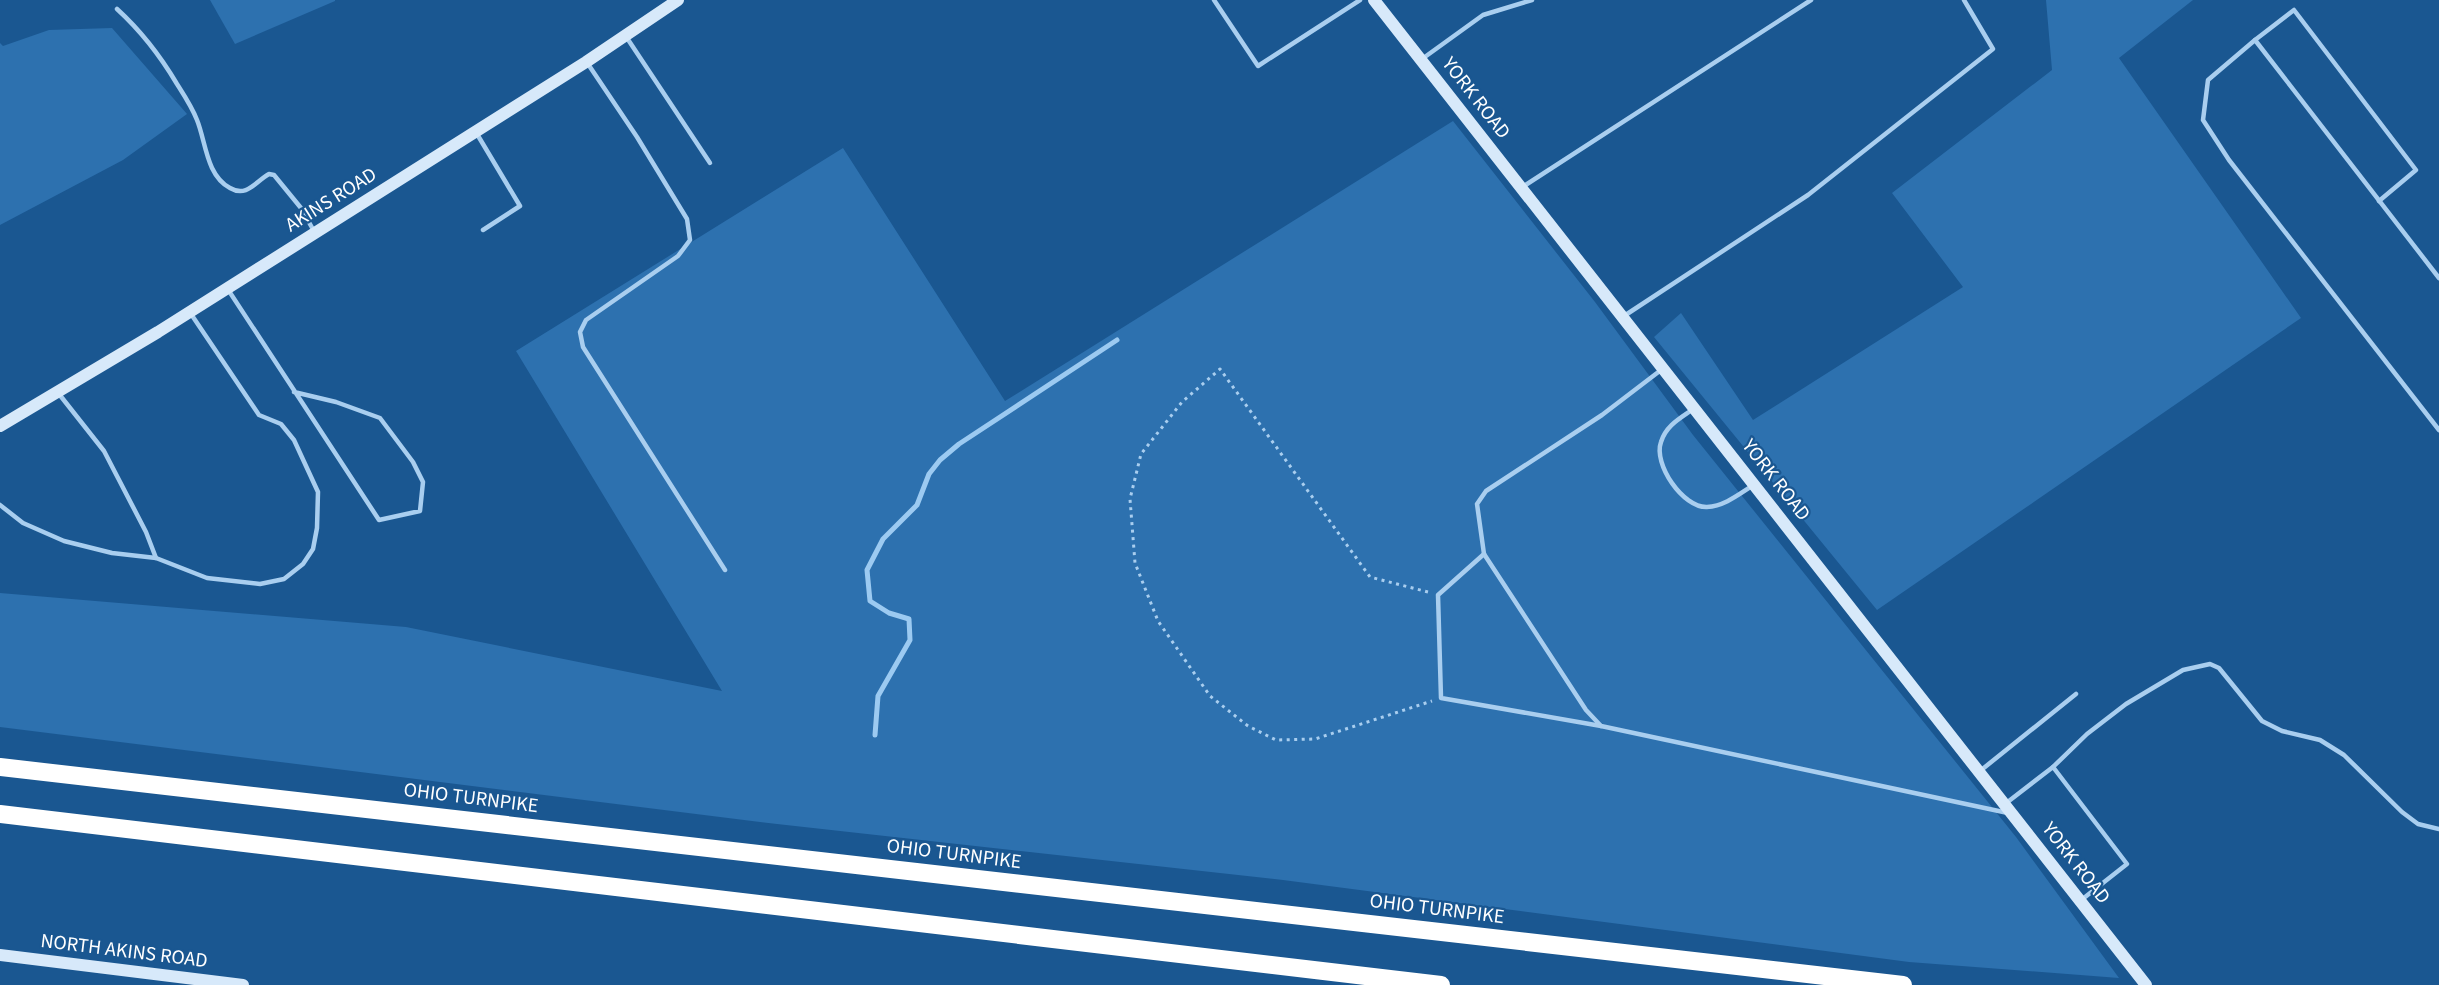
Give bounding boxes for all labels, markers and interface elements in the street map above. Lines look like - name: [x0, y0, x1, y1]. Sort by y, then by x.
- street label: YORK ROAD: [1434, 50, 1517, 145]
- street label: AKINS ROAD: [280, 161, 382, 239]
- street label: YORK ROAD: [1734, 432, 1817, 527]
- street label: OHIO TURNPIKE: [402, 776, 540, 820]
- street label: YORK ROAD: [2034, 815, 2117, 910]
- street label: OHIO TURNPIKE: [885, 832, 1023, 876]
- street label: OHIO TURNPIKE: [1368, 887, 1506, 931]
- street label: NORTH AKINS ROAD: [39, 927, 209, 975]

